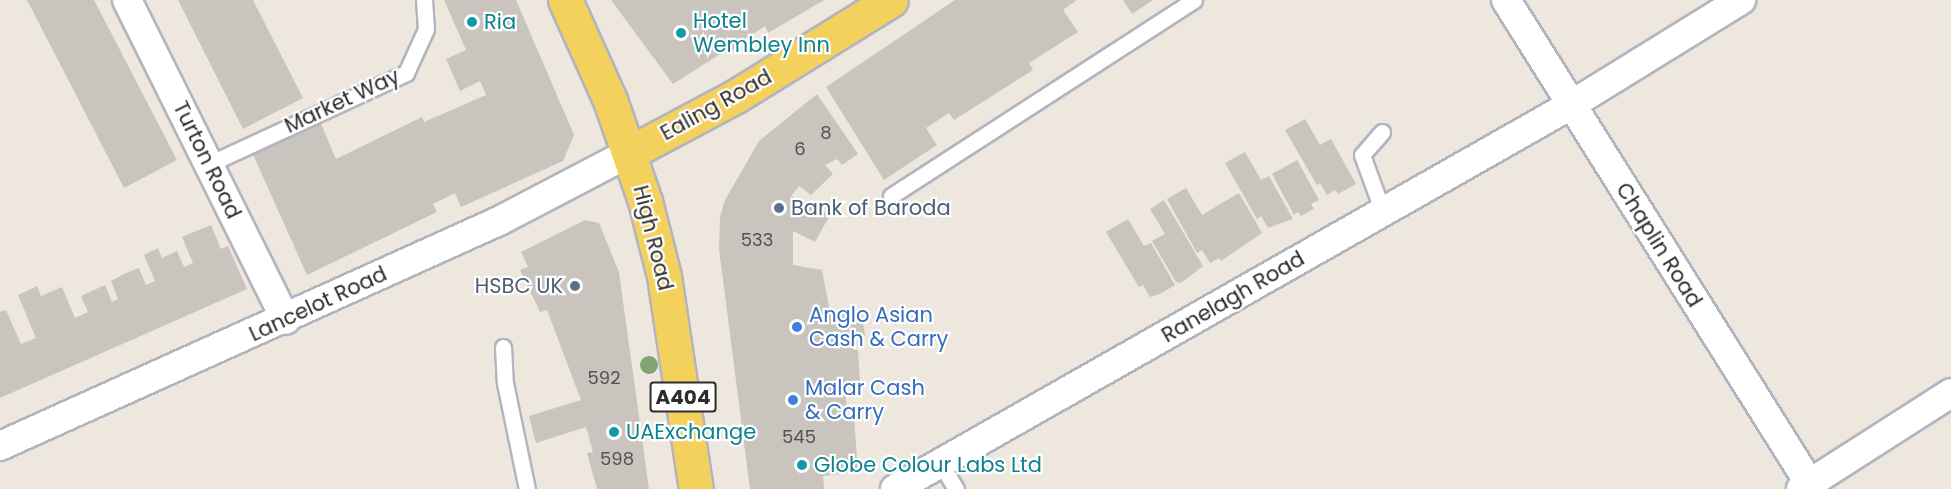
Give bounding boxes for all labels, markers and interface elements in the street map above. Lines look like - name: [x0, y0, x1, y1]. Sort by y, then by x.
- place label: Hotel Wembley Inn: [693, 8, 830, 58]
- place label: Ria: [484, 9, 516, 35]
- marker: Ria: [465, 15, 479, 29]
- marker: Hotel Wembley Inn: [674, 26, 688, 40]
- street label: Market Way: [281, 63, 403, 139]
- street label: Ealing Road: [656, 64, 776, 146]
- street label: Turton Road: [168, 97, 246, 223]
- house number: 8: [820, 122, 832, 144]
- house number: 6: [794, 138, 806, 160]
- street label: Chaplin Road: [1611, 178, 1707, 312]
- street label: High Road: [628, 183, 678, 293]
- place label: Bank of Baroda: [791, 195, 951, 221]
- marker: Bank of Baroda: [772, 201, 786, 215]
- house number: 533: [741, 229, 773, 251]
- street label: Ranelagh Road: [1157, 246, 1309, 348]
- street label: Lancelot Road: [245, 261, 391, 347]
- place label: HSBC UK: [475, 273, 563, 299]
- marker: HSBC UK: [568, 279, 582, 293]
- place label: Anglo Asian Cash & Carry: [809, 302, 948, 352]
- marker: Anglo Asian Cash & Carry: [790, 320, 804, 334]
- house number: 592: [588, 367, 620, 389]
- place label: Malar Cash & Carry: [805, 375, 925, 425]
- road number: A404: [648, 380, 718, 414]
- marker: Malar Cash & Carry: [786, 393, 800, 407]
- place label: UAExchange: [626, 419, 756, 445]
- marker: UAExchange: [607, 425, 621, 439]
- house number: 545: [782, 426, 816, 448]
- house number: 598: [600, 448, 634, 470]
- place label: Globe Colour Labs Ltd: [814, 452, 1042, 478]
- marker: Globe Colour Labs Ltd: [795, 458, 809, 472]

